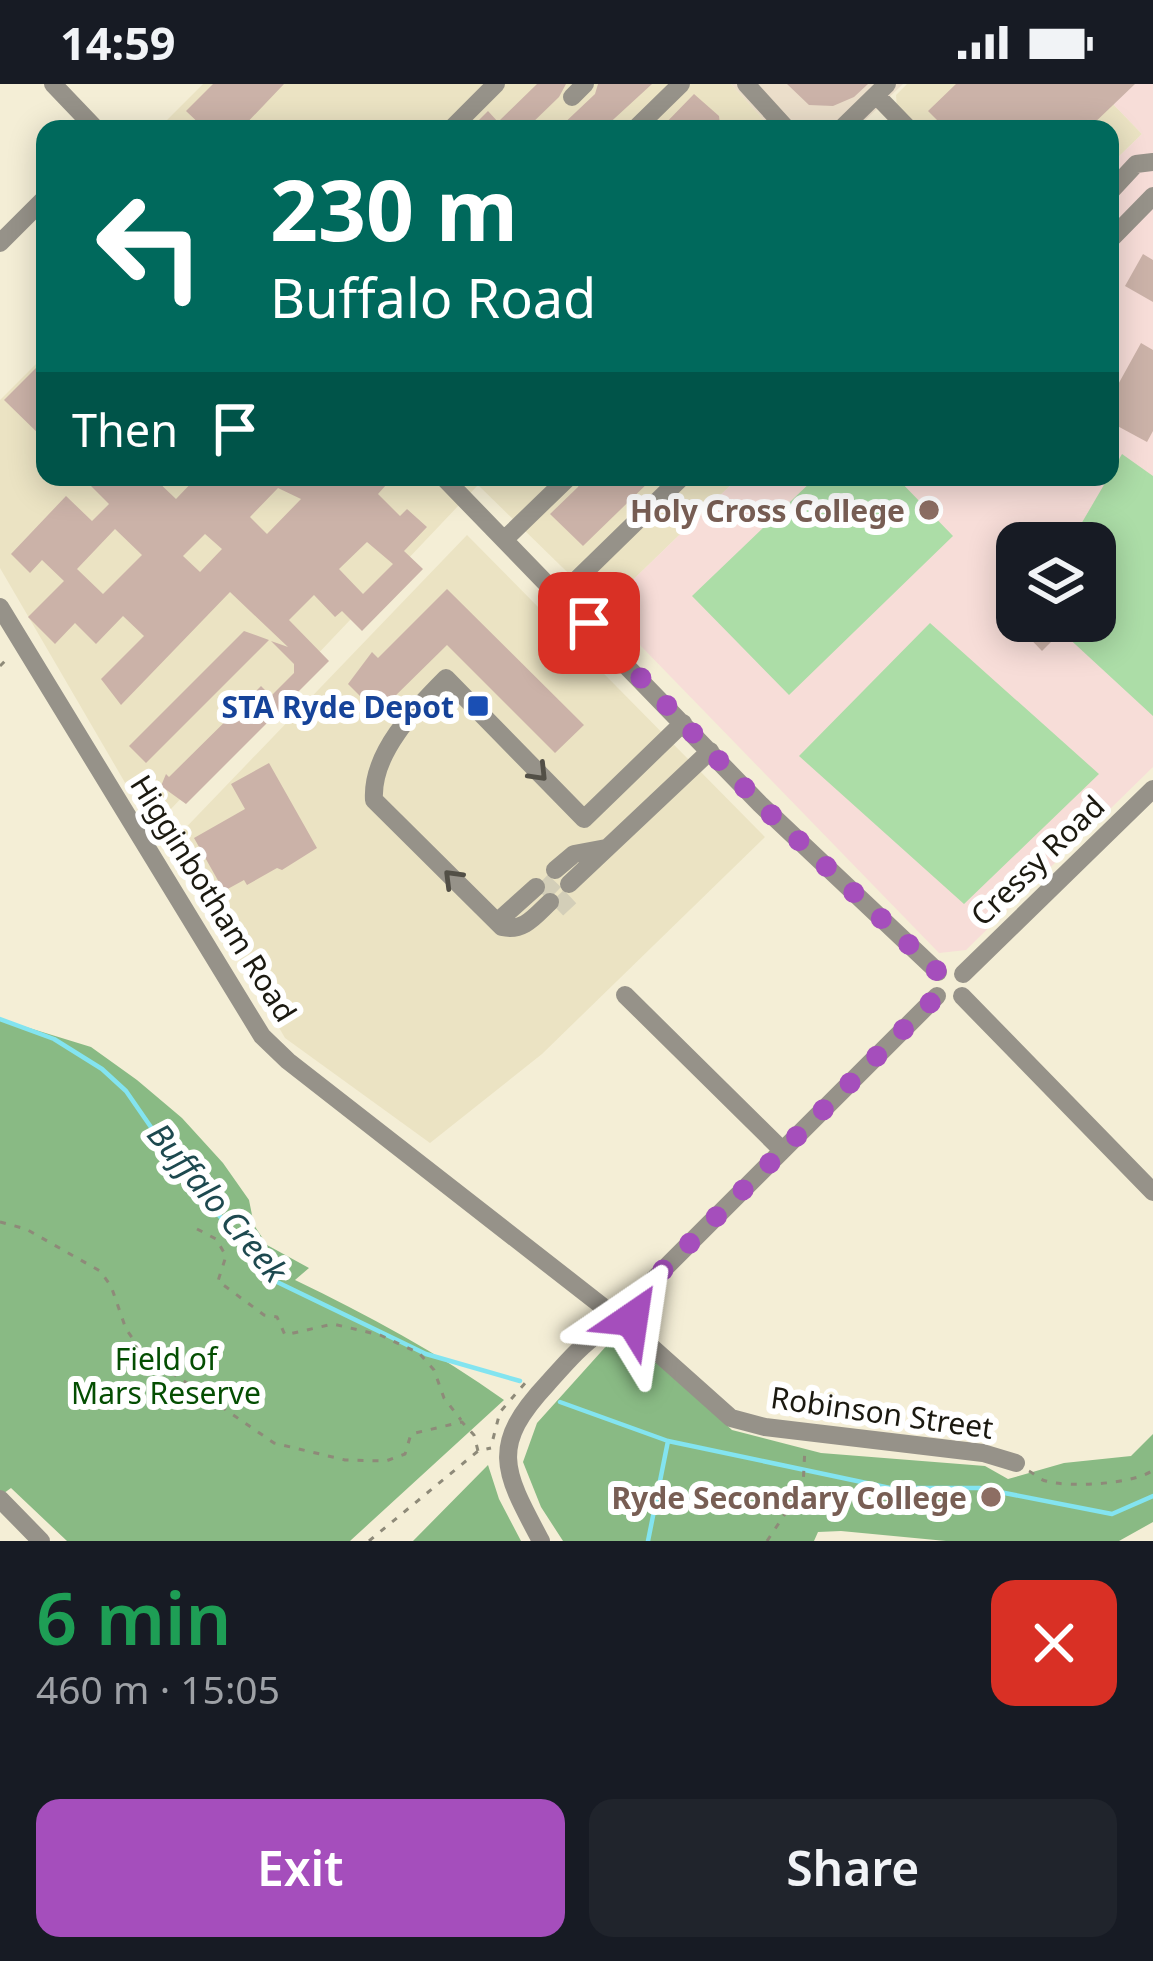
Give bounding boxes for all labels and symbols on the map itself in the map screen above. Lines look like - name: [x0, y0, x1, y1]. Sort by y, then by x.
- place label: Holy Cross College: [630, 490, 905, 531]
- marker: Holy Cross College: [916, 497, 942, 523]
- pin: [538, 572, 640, 674]
- place label: STA Ryde Depot: [222, 686, 454, 727]
- marker: STA Ryde Depot: [465, 693, 491, 719]
- one-way arrow: [525, 759, 547, 781]
- street label: Higginbotham Road: [121, 767, 307, 1029]
- street label: Cressy Road: [961, 786, 1113, 934]
- one-way arrow: [444, 870, 466, 892]
- water label: Buffalo Creek: [138, 1113, 299, 1293]
- position arrow: [569, 1256, 695, 1382]
- park label: Field of Mars Reserve: [71, 1338, 261, 1413]
- street label: Robinson Street: [768, 1376, 996, 1448]
- place label: Ryde Secondary College: [611, 1477, 967, 1518]
- marker: Ryde Secondary College: [978, 1484, 1004, 1510]

